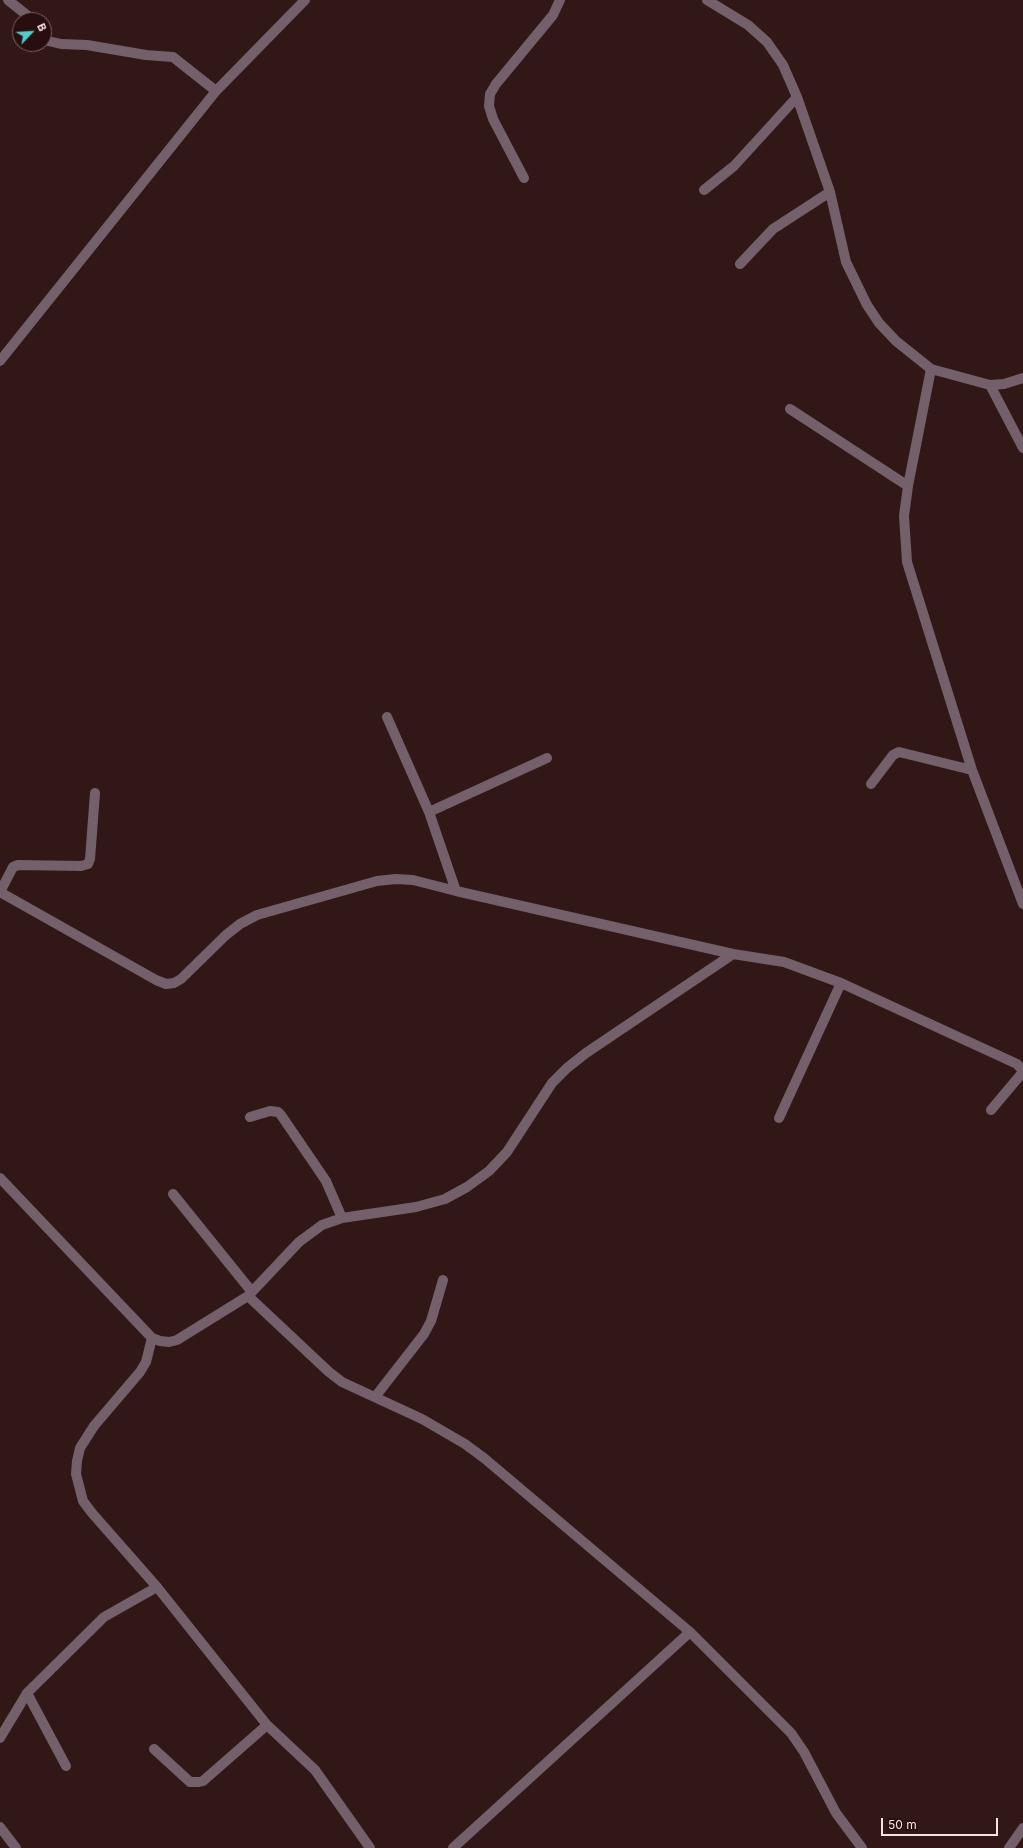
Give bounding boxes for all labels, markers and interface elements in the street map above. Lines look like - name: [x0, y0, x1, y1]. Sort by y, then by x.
- north arrow: [12, 12, 52, 52]
- text: B: [34, 21, 50, 34]
- scale bar: [883, 1810, 1000, 1836]
- text: 50 m: [888, 1817, 917, 1832]

